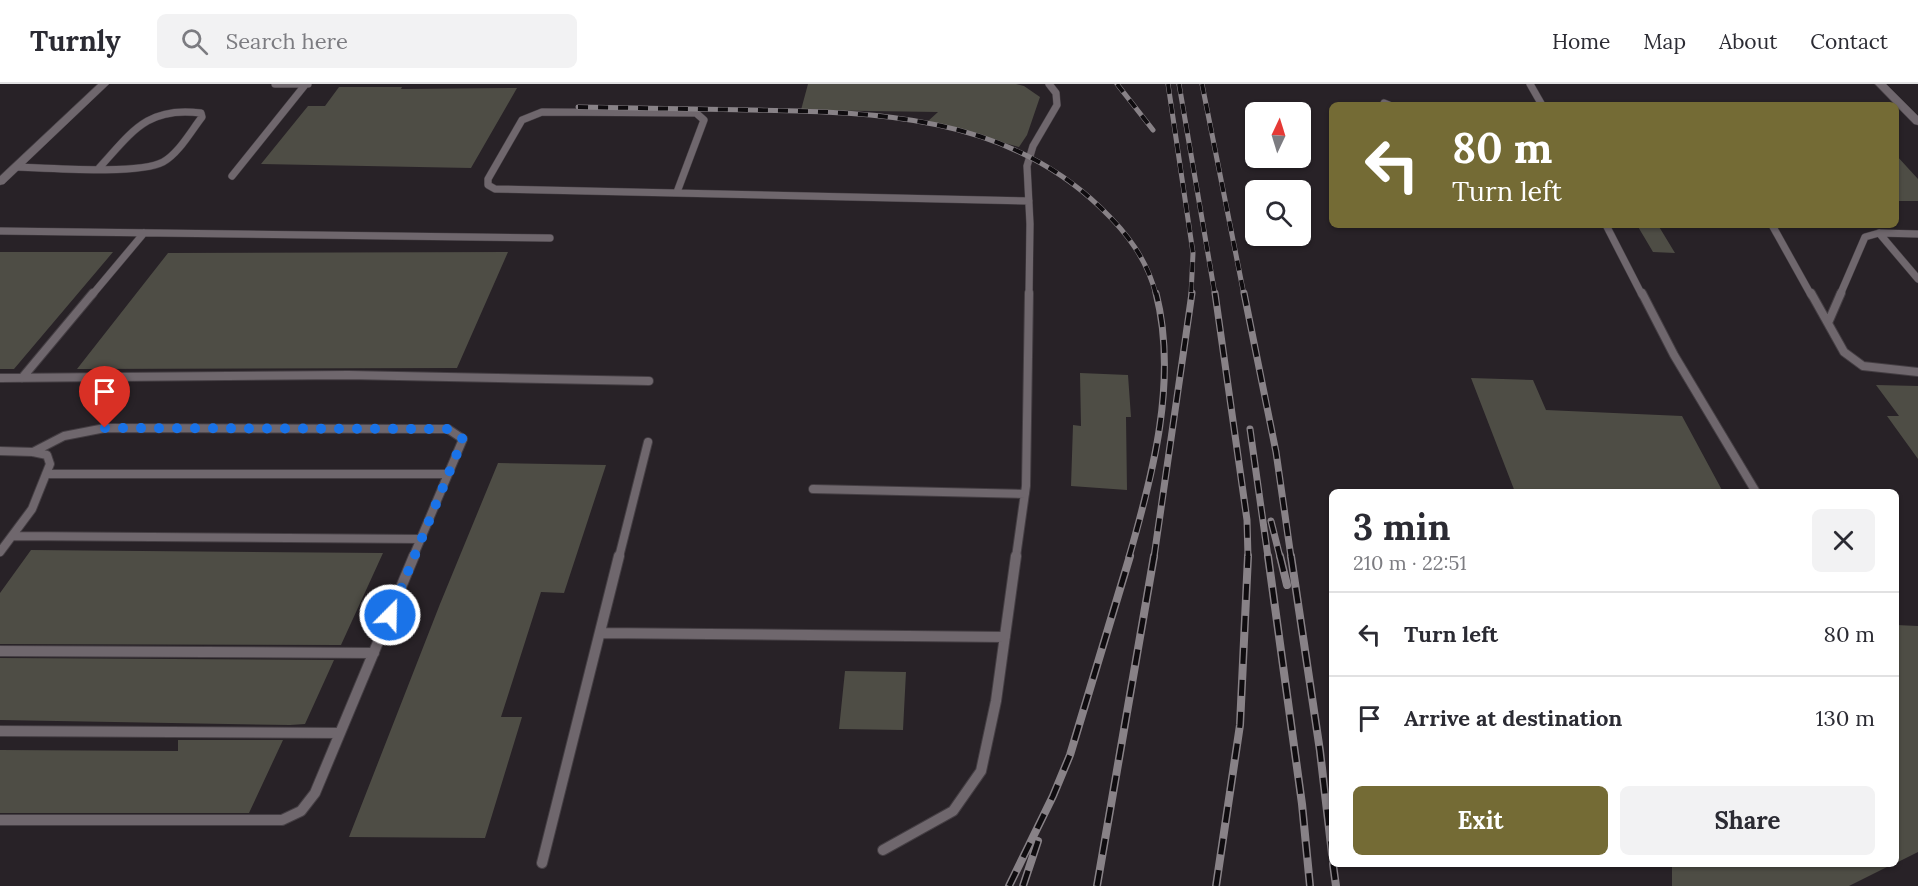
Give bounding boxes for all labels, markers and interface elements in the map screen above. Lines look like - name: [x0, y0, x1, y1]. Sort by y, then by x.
- search box: [157, 14, 577, 68]
- text: Turnly: [30, 23, 121, 59]
- icon: search: [178, 25, 211, 58]
- text: Search here: [226, 27, 348, 55]
- text: Home: [1552, 28, 1610, 55]
- text: Map: [1643, 28, 1686, 55]
- text: About: [1719, 28, 1777, 55]
- text: Contact: [1810, 28, 1888, 55]
- north arrow: [1245, 102, 1311, 168]
- map controls: [1245, 102, 1311, 246]
- text: 80 m: [1452, 121, 1552, 175]
- icon: left: [1353, 126, 1431, 204]
- text: Turn left: [1452, 174, 1562, 208]
- button: search: [1245, 180, 1311, 246]
- pin: [79, 366, 130, 428]
- icon: arrive: [88, 375, 121, 408]
- text: 3 min: [1353, 504, 1451, 550]
- button: close: [1812, 509, 1875, 572]
- text: 210 m · 22:51: [1353, 550, 1467, 575]
- position arrow: [358, 583, 422, 647]
- icon: left: [1353, 618, 1386, 651]
- text: Turn left: [1404, 620, 1498, 648]
- text: 80 m: [1824, 620, 1875, 648]
- icon: arrive: [1353, 702, 1386, 735]
- text: Arrive at destination: [1404, 704, 1622, 732]
- text: 130 m: [1816, 704, 1875, 732]
- button: Exit: [1353, 786, 1608, 855]
- button: Share: [1620, 786, 1875, 855]

